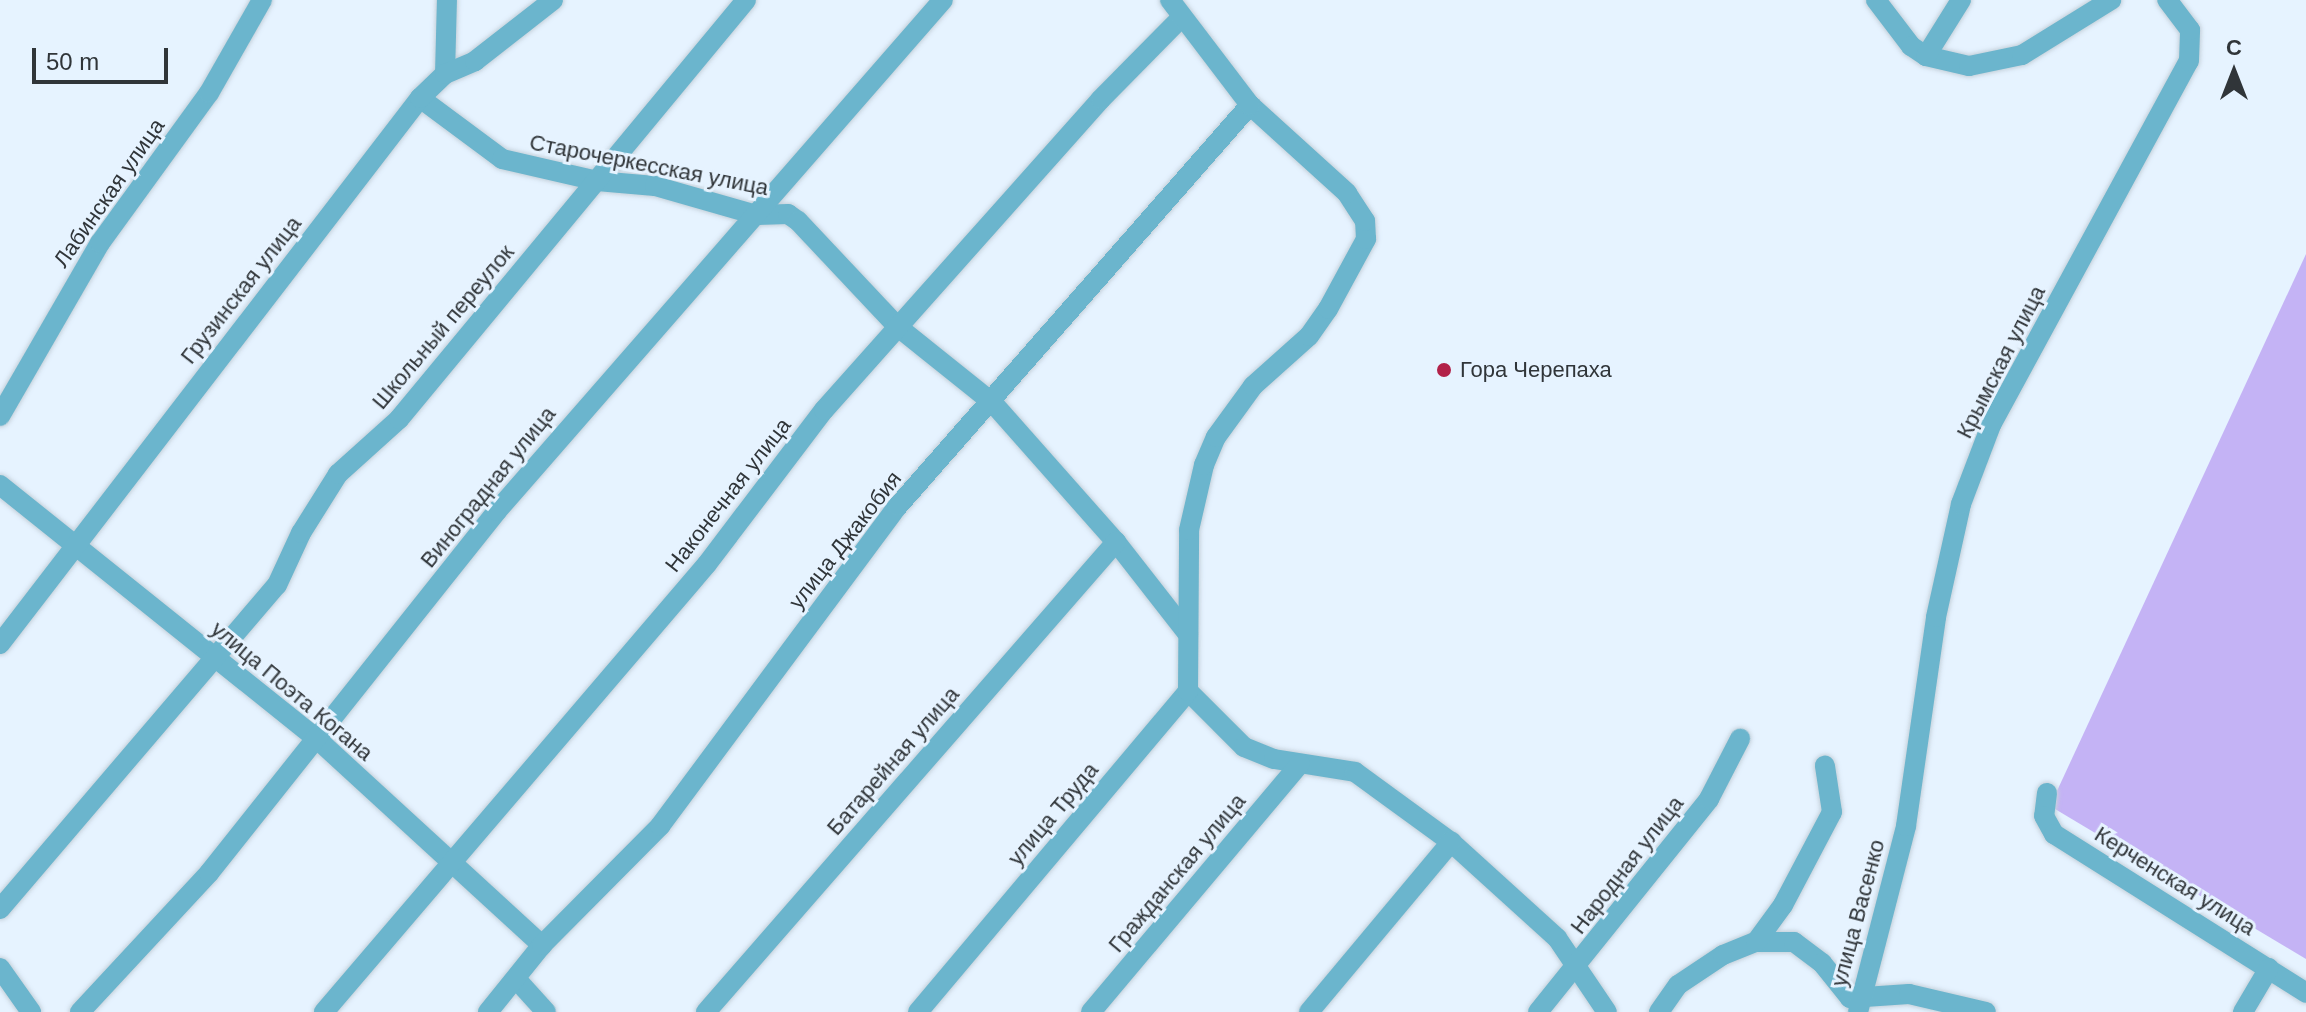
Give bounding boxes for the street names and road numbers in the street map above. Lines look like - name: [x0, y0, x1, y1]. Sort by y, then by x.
- street label: Лабинская улица: [48, 114, 170, 272]
- street label: Старочеркесская улица: [527, 129, 771, 201]
- street label: Грузинская улица: [175, 211, 307, 369]
- street label: Школьный переулок: [367, 240, 519, 414]
- street label: Крымская улица: [1951, 281, 2051, 443]
- street label: Виноградная улица: [415, 401, 561, 573]
- street label: Наконечная улица: [660, 413, 796, 577]
- street label: улица Джакобия: [783, 466, 907, 614]
- street label: улица Поэта Когана: [206, 616, 378, 766]
- street label: Батарейная улица: [821, 681, 965, 841]
- street label: улица Труда: [1002, 757, 1104, 871]
- street label: Гражданская улица: [1103, 788, 1251, 958]
- street label: Народная улица: [1565, 791, 1689, 939]
- street label: Керченская улица: [2090, 821, 2260, 941]
- street label: улица Васенко: [1826, 837, 1890, 989]

